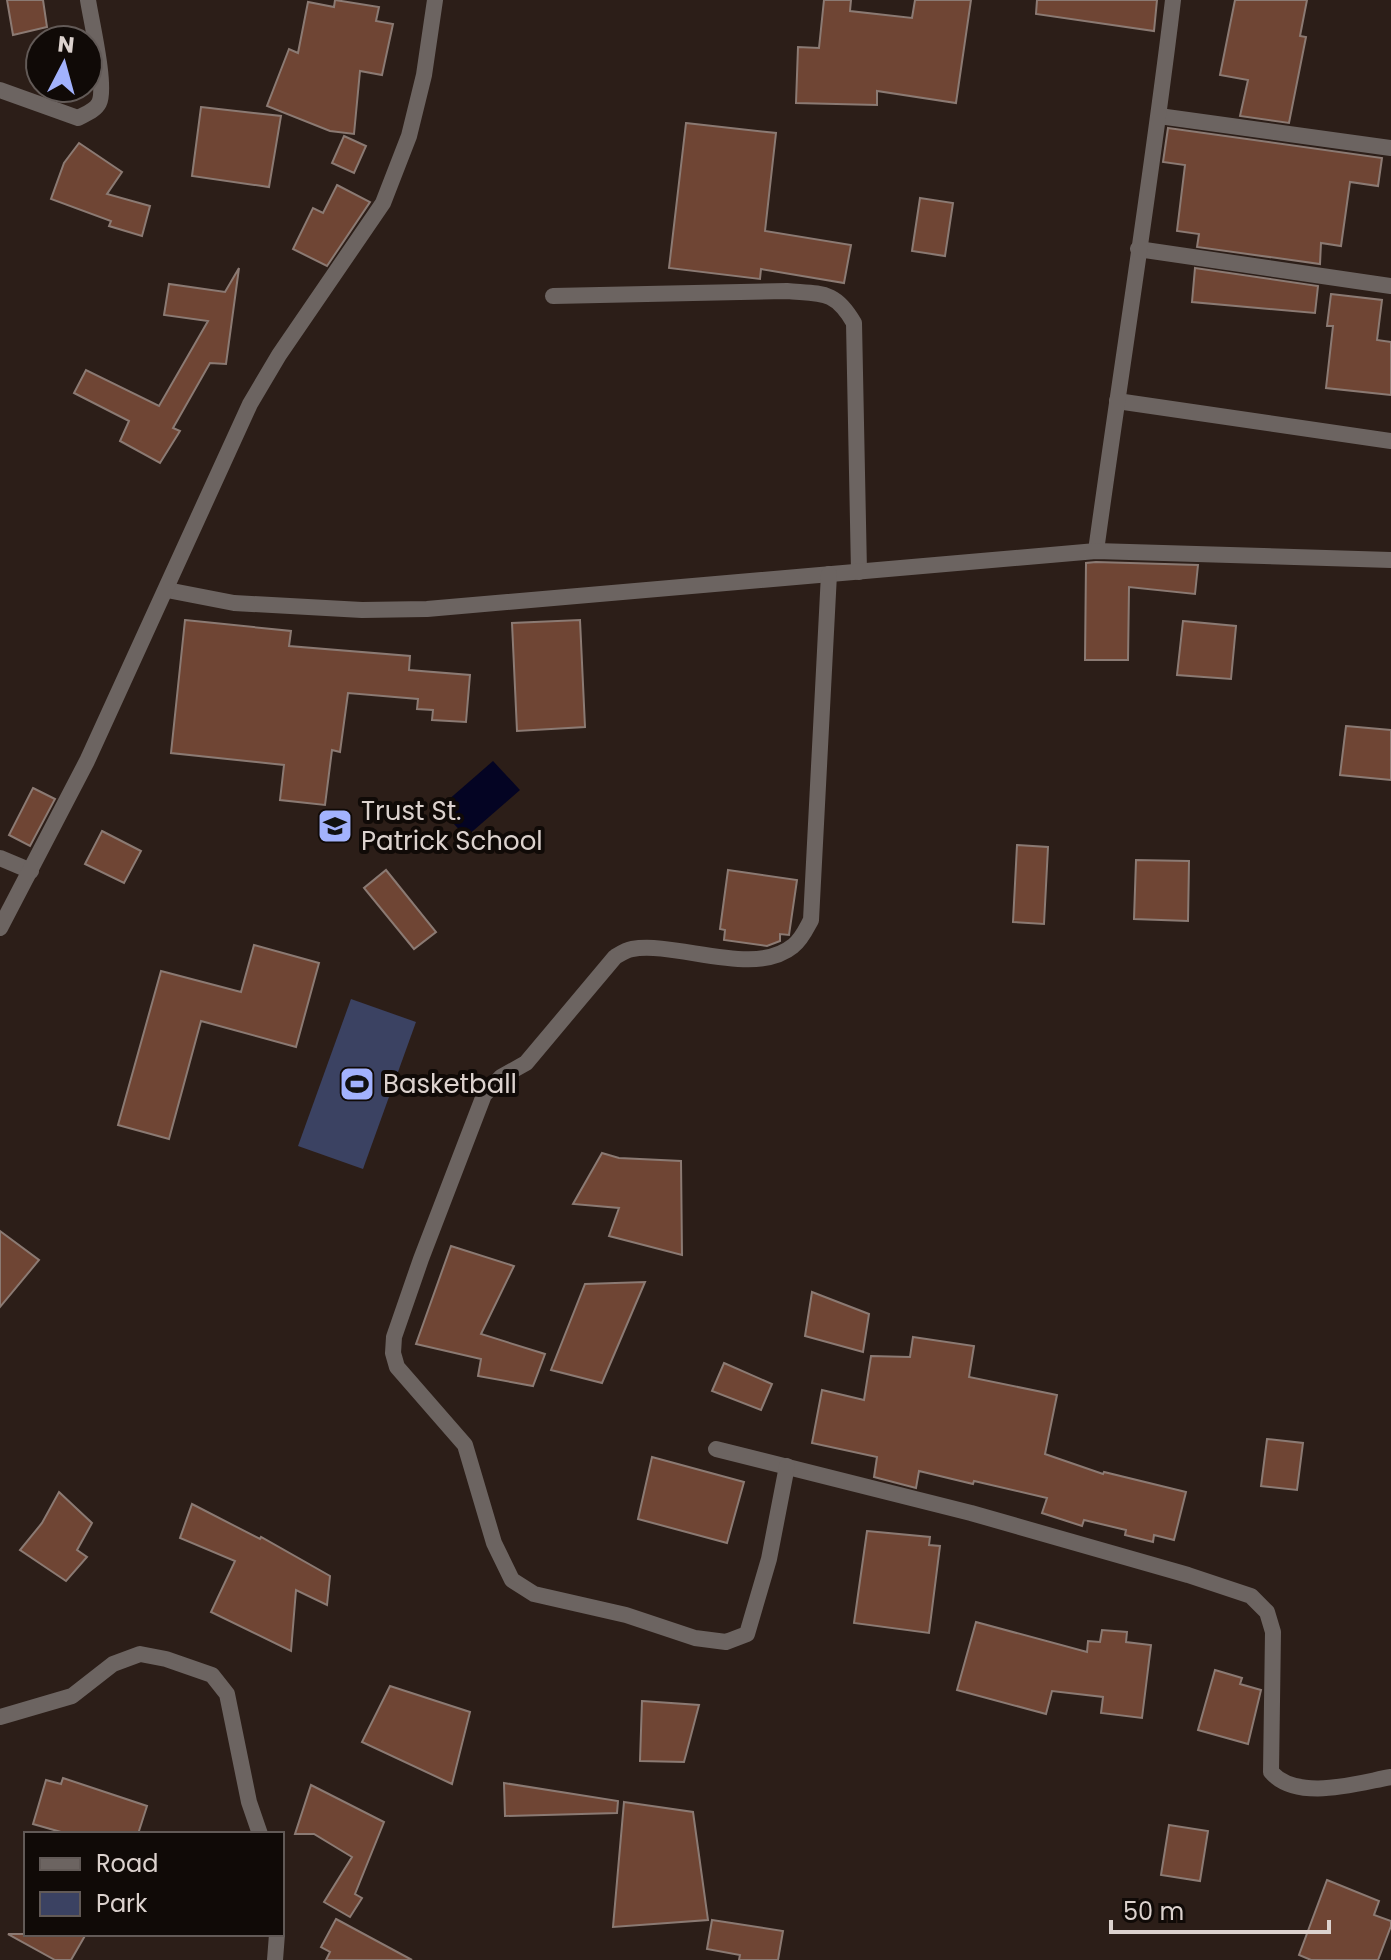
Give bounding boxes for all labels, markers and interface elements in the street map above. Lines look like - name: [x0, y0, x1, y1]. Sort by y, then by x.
- north arrow: [24, 24, 104, 104]
- text: N: [56, 28, 76, 61]
- place label: Trust St. Patrick School: [361, 793, 543, 859]
- school or university icon: Trust St. Patrick School: [316, 807, 354, 845]
- sports icon: Basketball: [338, 1065, 376, 1103]
- place label: Basketball: [383, 1066, 517, 1102]
- legend: [24, 1832, 284, 1936]
- text: Road: [96, 1847, 158, 1880]
- scale bar: [1111, 1884, 1329, 1934]
- text: Park: [96, 1887, 148, 1920]
- text: 50 m: [1123, 1895, 1184, 1928]

